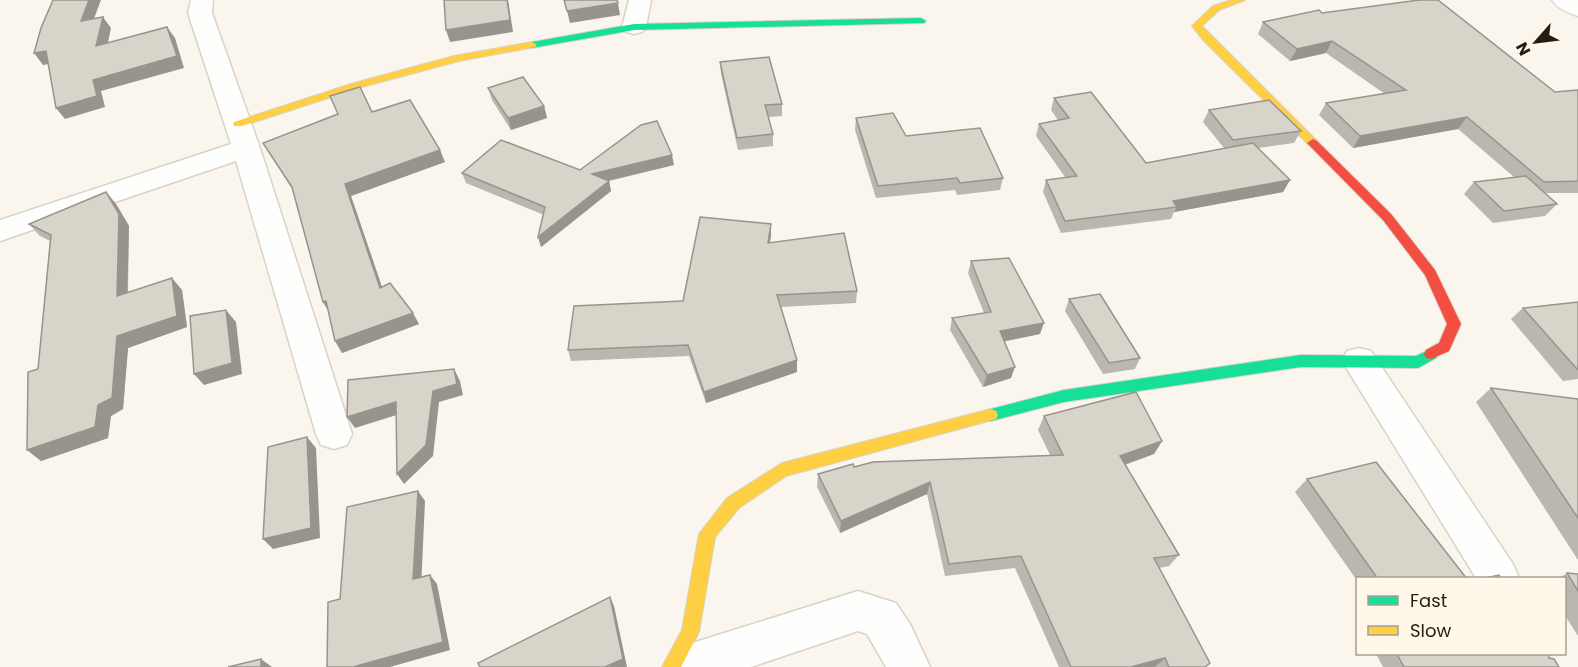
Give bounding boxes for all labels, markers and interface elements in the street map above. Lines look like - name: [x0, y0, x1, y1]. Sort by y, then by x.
- north arrow: [1506, 12, 1566, 72]
- text: N: [1510, 38, 1536, 60]
- legend: [1356, 577, 1566, 655]
- text: Fast: [1410, 588, 1447, 613]
- text: Slow: [1410, 618, 1452, 643]

